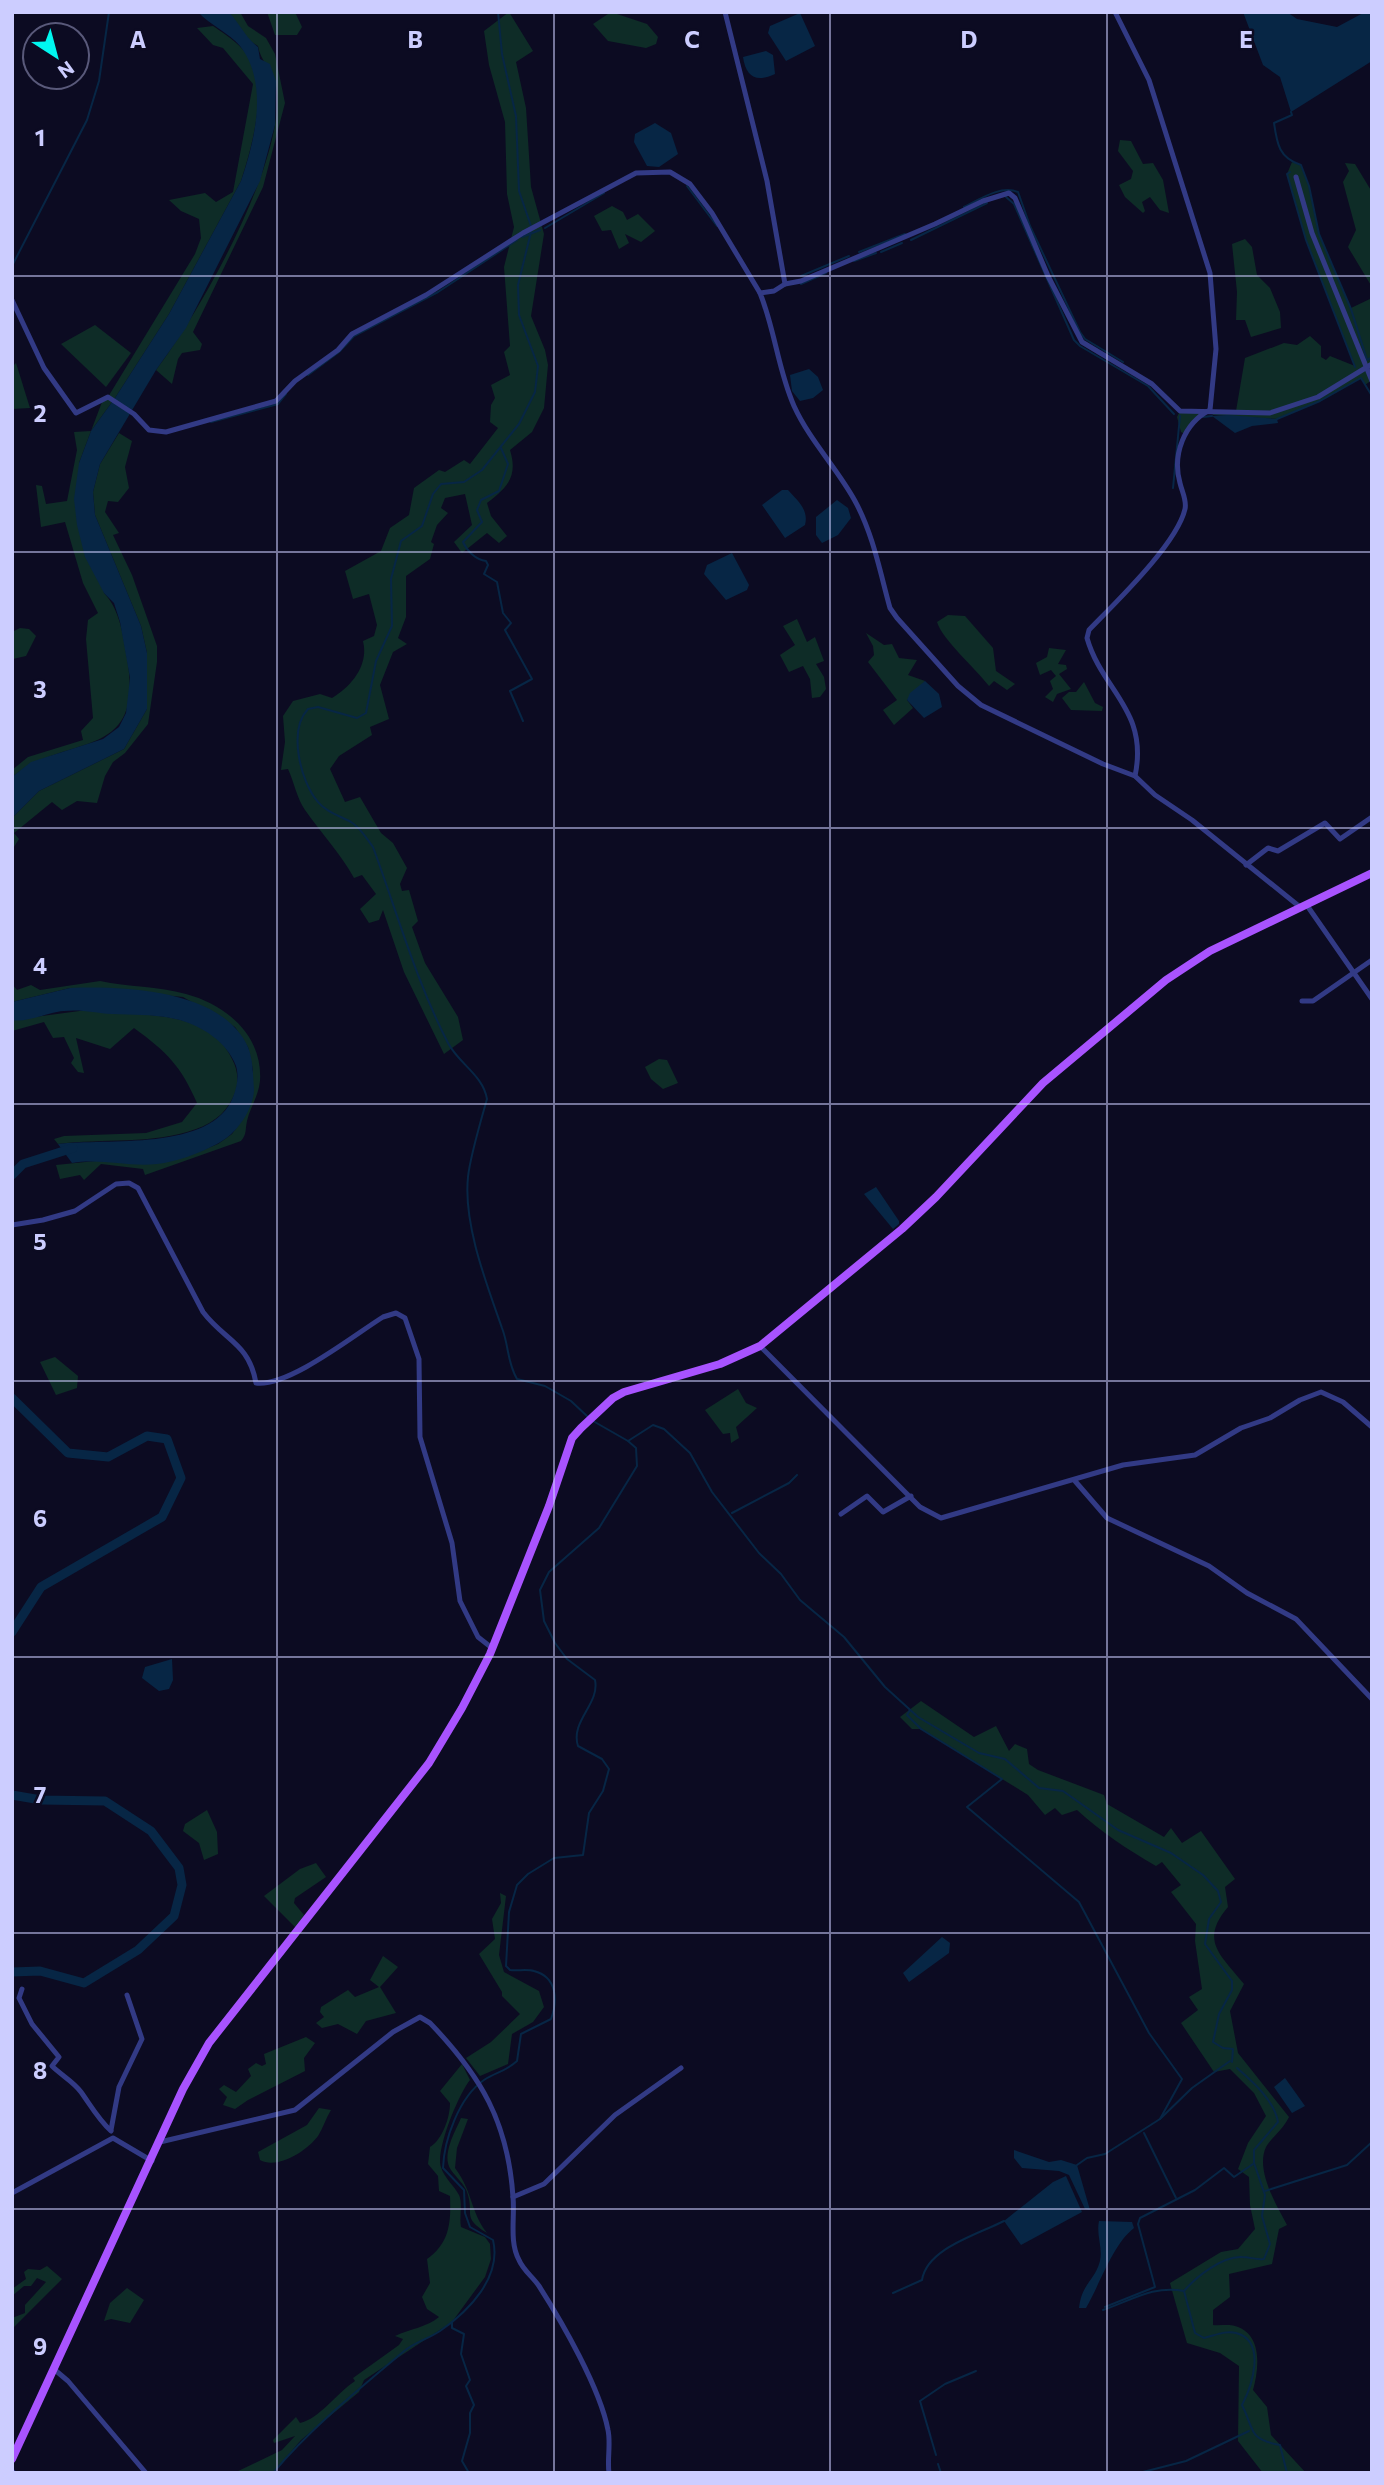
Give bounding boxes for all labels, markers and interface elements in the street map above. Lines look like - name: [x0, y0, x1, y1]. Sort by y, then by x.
- north arrow: [21, 21, 91, 91]
- text: A: [130, 25, 147, 53]
- text: B: [407, 25, 423, 53]
- text: C: [684, 25, 700, 53]
- text: D: [961, 25, 978, 53]
- text: E: [1239, 25, 1253, 53]
- text: N: [54, 57, 79, 84]
- text: 1: [35, 123, 45, 151]
- text: 2: [33, 399, 47, 427]
- text: 3: [33, 675, 47, 703]
- text: 4: [33, 951, 47, 979]
- text: 5: [33, 1227, 47, 1255]
- text: 6: [33, 1504, 47, 1532]
- text: 7: [34, 1780, 46, 1808]
- text: 8: [33, 2056, 47, 2084]
- text: 9: [33, 2332, 47, 2360]

